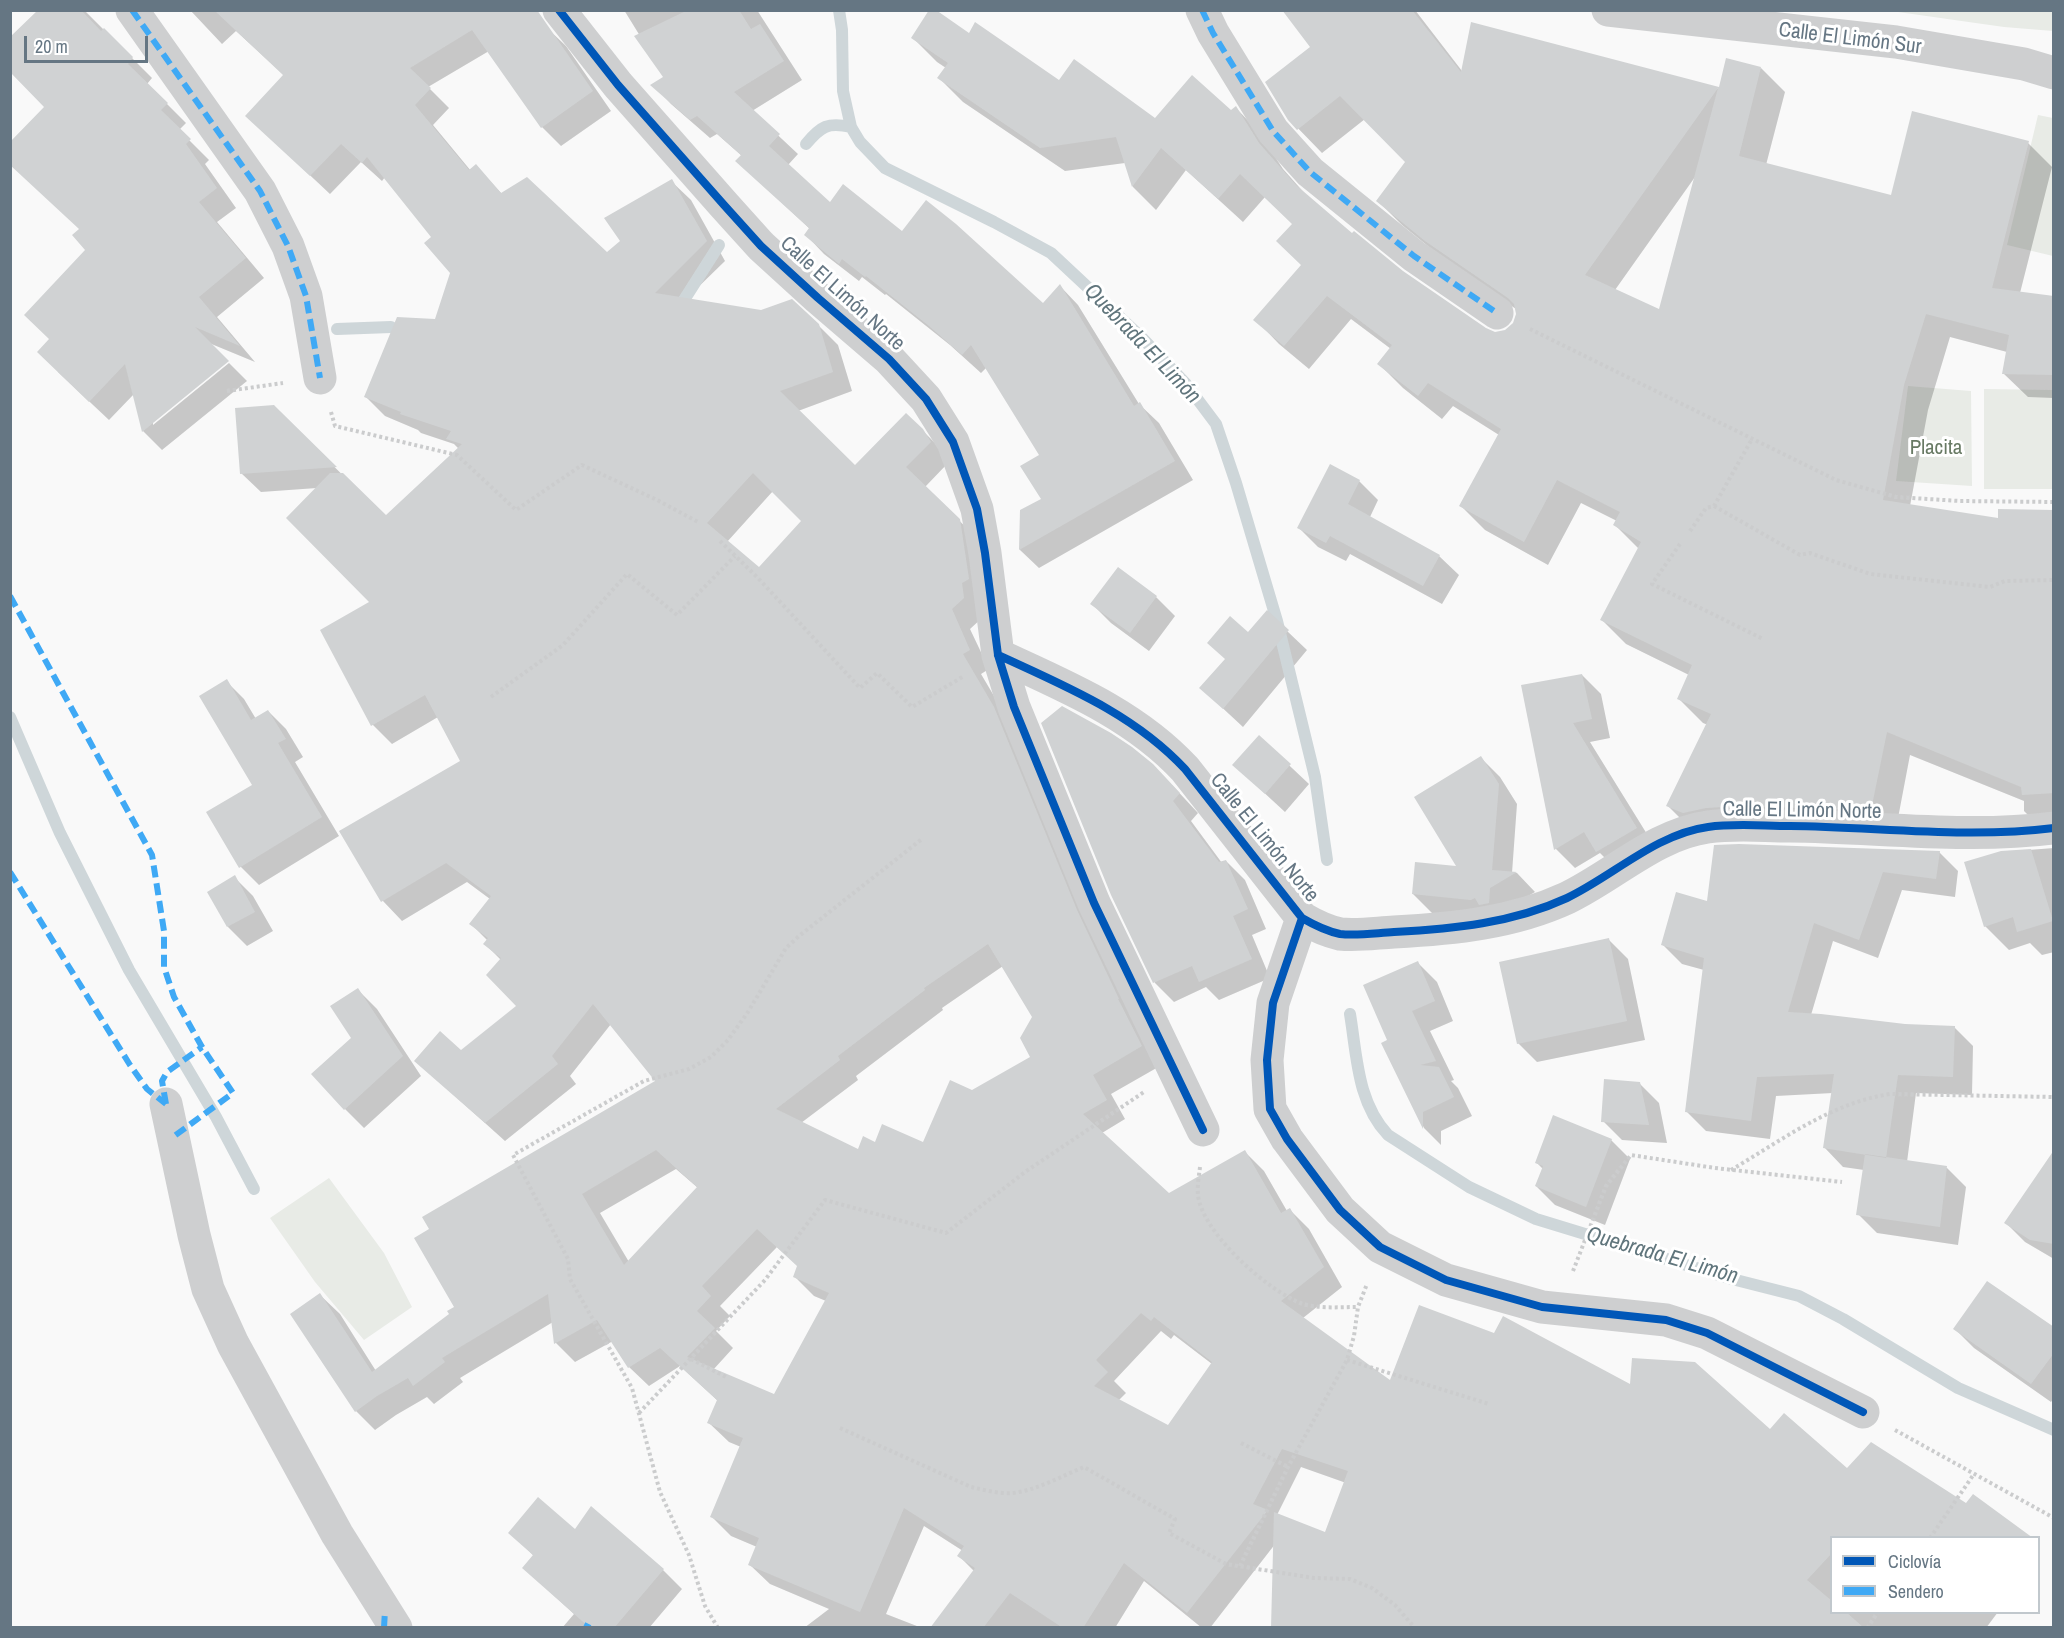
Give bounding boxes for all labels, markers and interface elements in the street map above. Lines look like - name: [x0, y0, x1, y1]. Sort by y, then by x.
- street label: Calle El Limón Sur: [1777, 18, 1923, 60]
- scale bar: [27, 24, 152, 62]
- text: 20 m: [35, 34, 68, 59]
- street label: Calle El Limón Norte: [775, 231, 909, 357]
- water label: Quebrada El Limón: [1078, 279, 1206, 409]
- park label: Placita: [1910, 435, 1962, 461]
- street label: Calle El Limón Norte: [1204, 768, 1324, 908]
- street label: Calle El Limón Norte: [1722, 797, 1882, 825]
- water label: Quebrada El Limón: [1583, 1222, 1741, 1290]
- legend: [1830, 1536, 2040, 1614]
- text: Ciclovía: [1888, 1549, 1941, 1574]
- text: Sendero: [1888, 1579, 1944, 1604]

